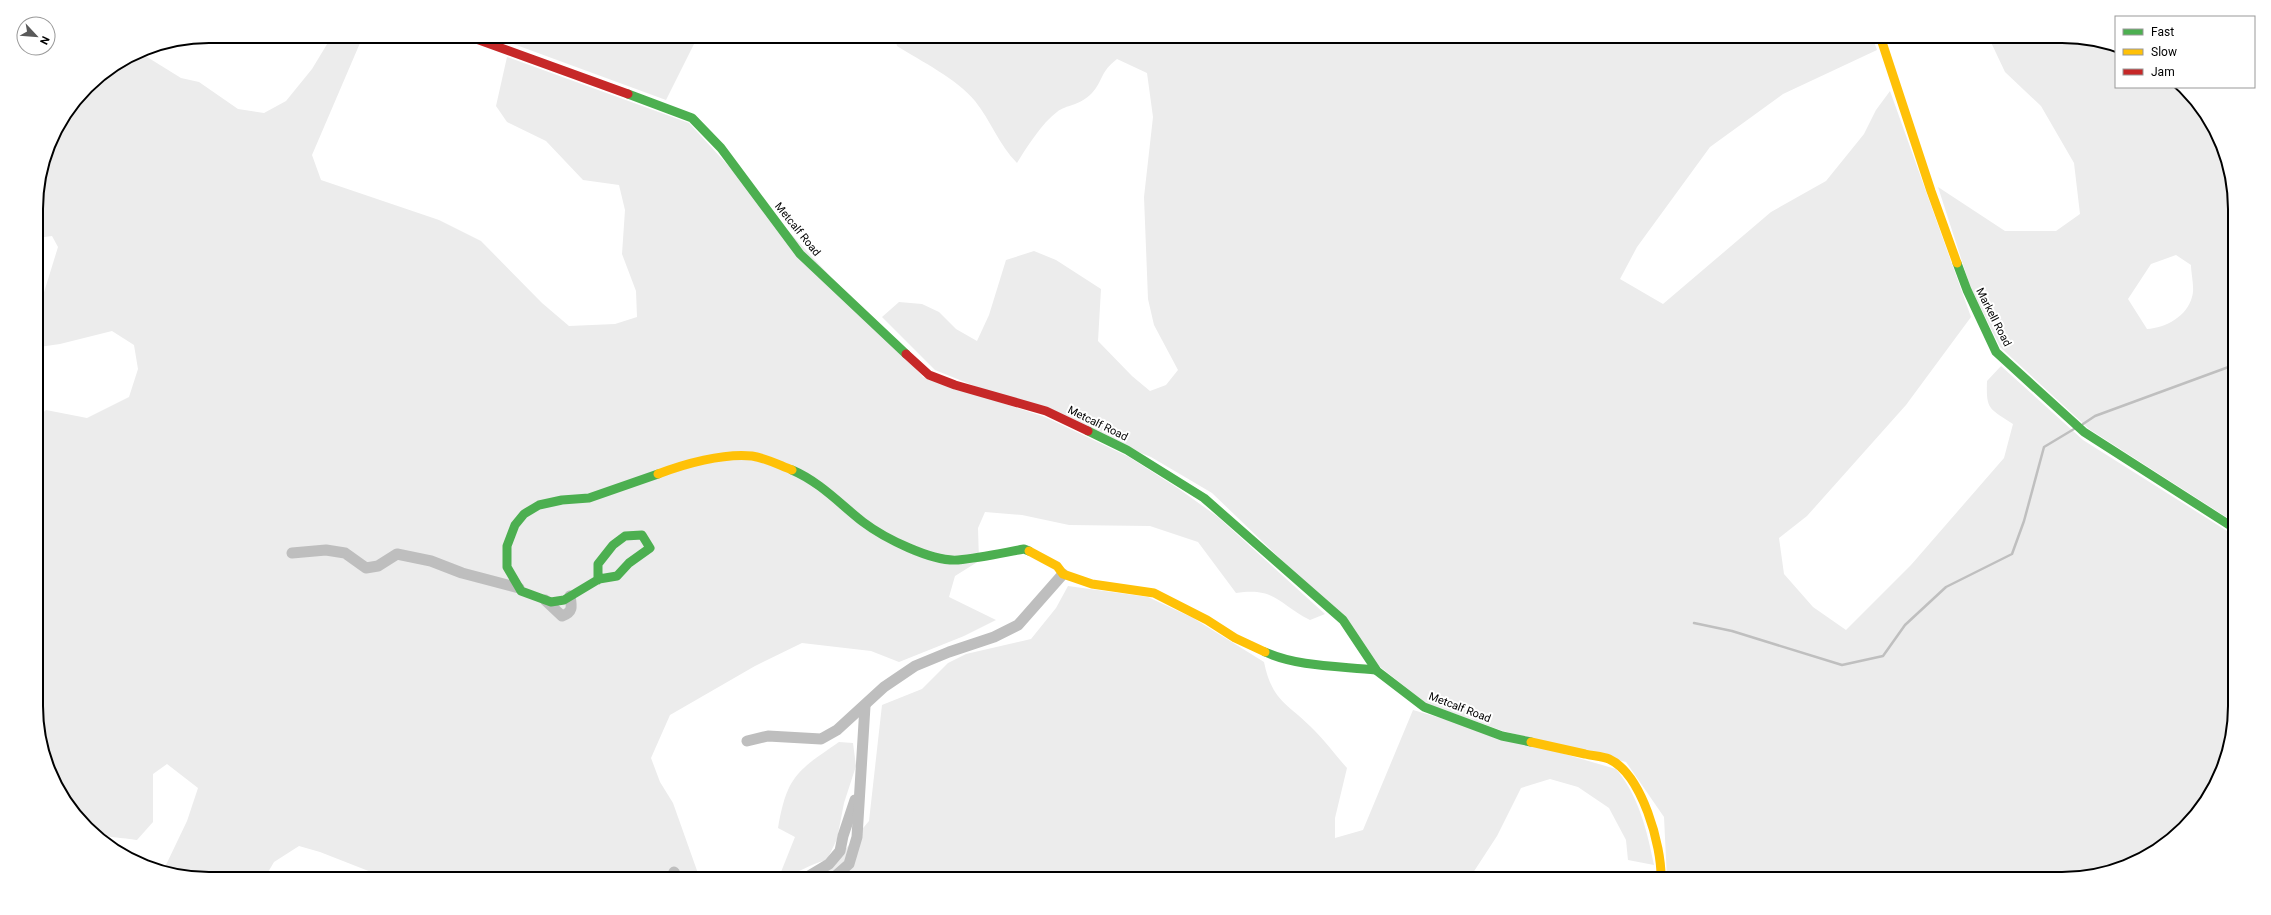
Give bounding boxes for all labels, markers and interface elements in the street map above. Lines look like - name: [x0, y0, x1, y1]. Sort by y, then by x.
- north arrow: [16, 16, 56, 56]
- legend: [2115, 16, 2255, 88]
- text: Fast: [2151, 25, 2174, 39]
- text: N: [37, 34, 52, 47]
- text: Slow: [2151, 45, 2177, 59]
- text: Jam: [2151, 65, 2175, 79]
- street label: Metcalf Road: [772, 200, 823, 259]
- street label: Markell Road: [1973, 286, 2014, 349]
- street label: Metcalf Road: [1066, 403, 1130, 444]
- street label: Metcalf Road: [1427, 690, 1493, 725]

